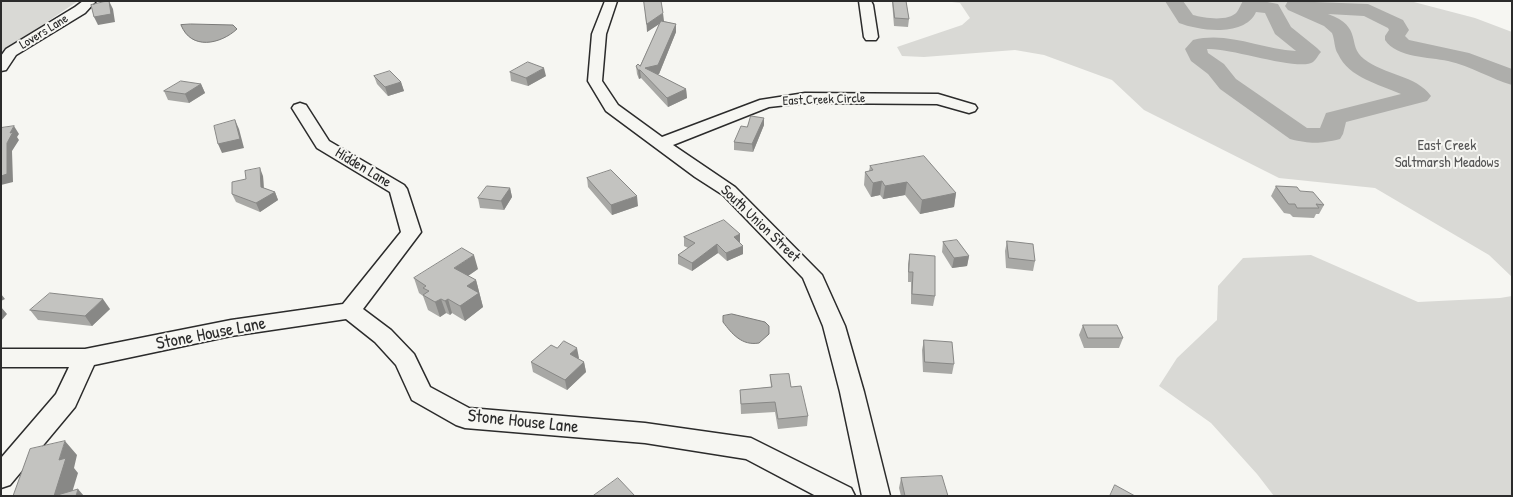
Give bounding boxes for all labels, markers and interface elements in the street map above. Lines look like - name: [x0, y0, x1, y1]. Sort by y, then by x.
- street label: Lovers Lane: [17, 11, 71, 53]
- street label: East Creek Circle: [782, 91, 866, 109]
- park label: East Creek Saltmarsh Meadows: [1395, 137, 1499, 172]
- street label: Hidden Lane: [332, 144, 394, 192]
- street label: South Union Street: [717, 182, 803, 266]
- street label: Stone House Lane: [154, 313, 268, 355]
- street label: Stone House Lane: [467, 405, 579, 439]

